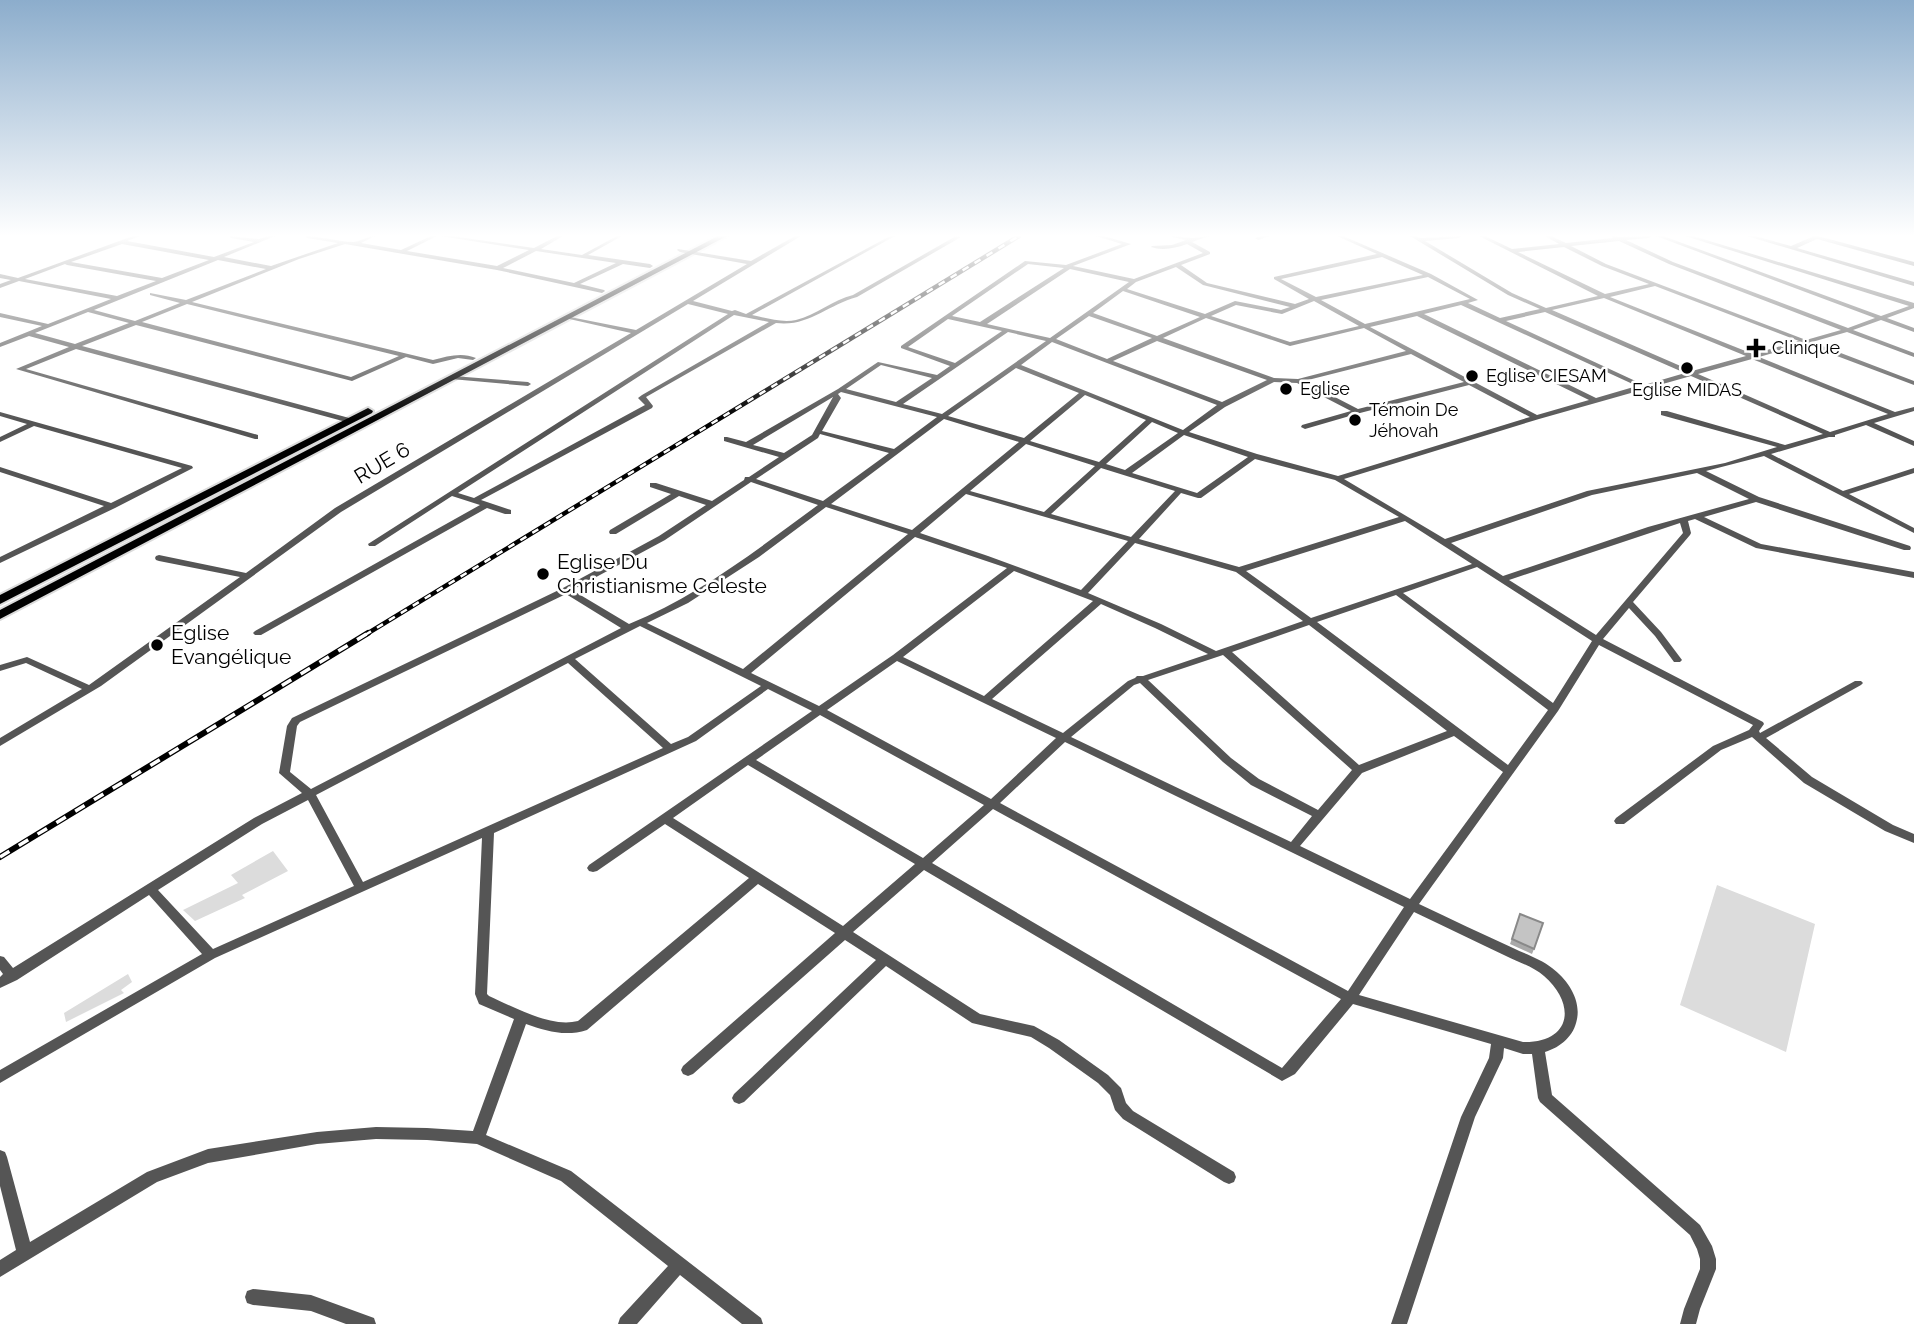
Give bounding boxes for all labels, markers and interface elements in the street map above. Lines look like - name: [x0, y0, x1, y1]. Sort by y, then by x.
- place label: Clinique: [1772, 337, 1840, 358]
- marker: Clinique: [1746, 338, 1766, 358]
- marker: Eglise MIDAS: [1679, 360, 1695, 376]
- place label: Eglise CIESAM: [1486, 365, 1607, 386]
- marker: Eglise CIESAM: [1464, 368, 1480, 384]
- place label: Eglise: [1300, 378, 1350, 399]
- place label: Eglise MIDAS: [1632, 379, 1742, 400]
- marker: Eglise: [1278, 381, 1294, 397]
- place label: Témoin De Jéhovah: [1369, 399, 1459, 441]
- marker: Témoin De Jéhovah: [1347, 412, 1363, 428]
- street label: RUE 6: [349, 436, 414, 489]
- place label: Eglise Du Christianisme Celeste: [557, 549, 767, 598]
- marker: Eglise Du Christianisme Celeste: [535, 566, 551, 582]
- place label: Eglise Evangélique: [171, 620, 291, 669]
- marker: Eglise Evangélique: [149, 637, 165, 653]

